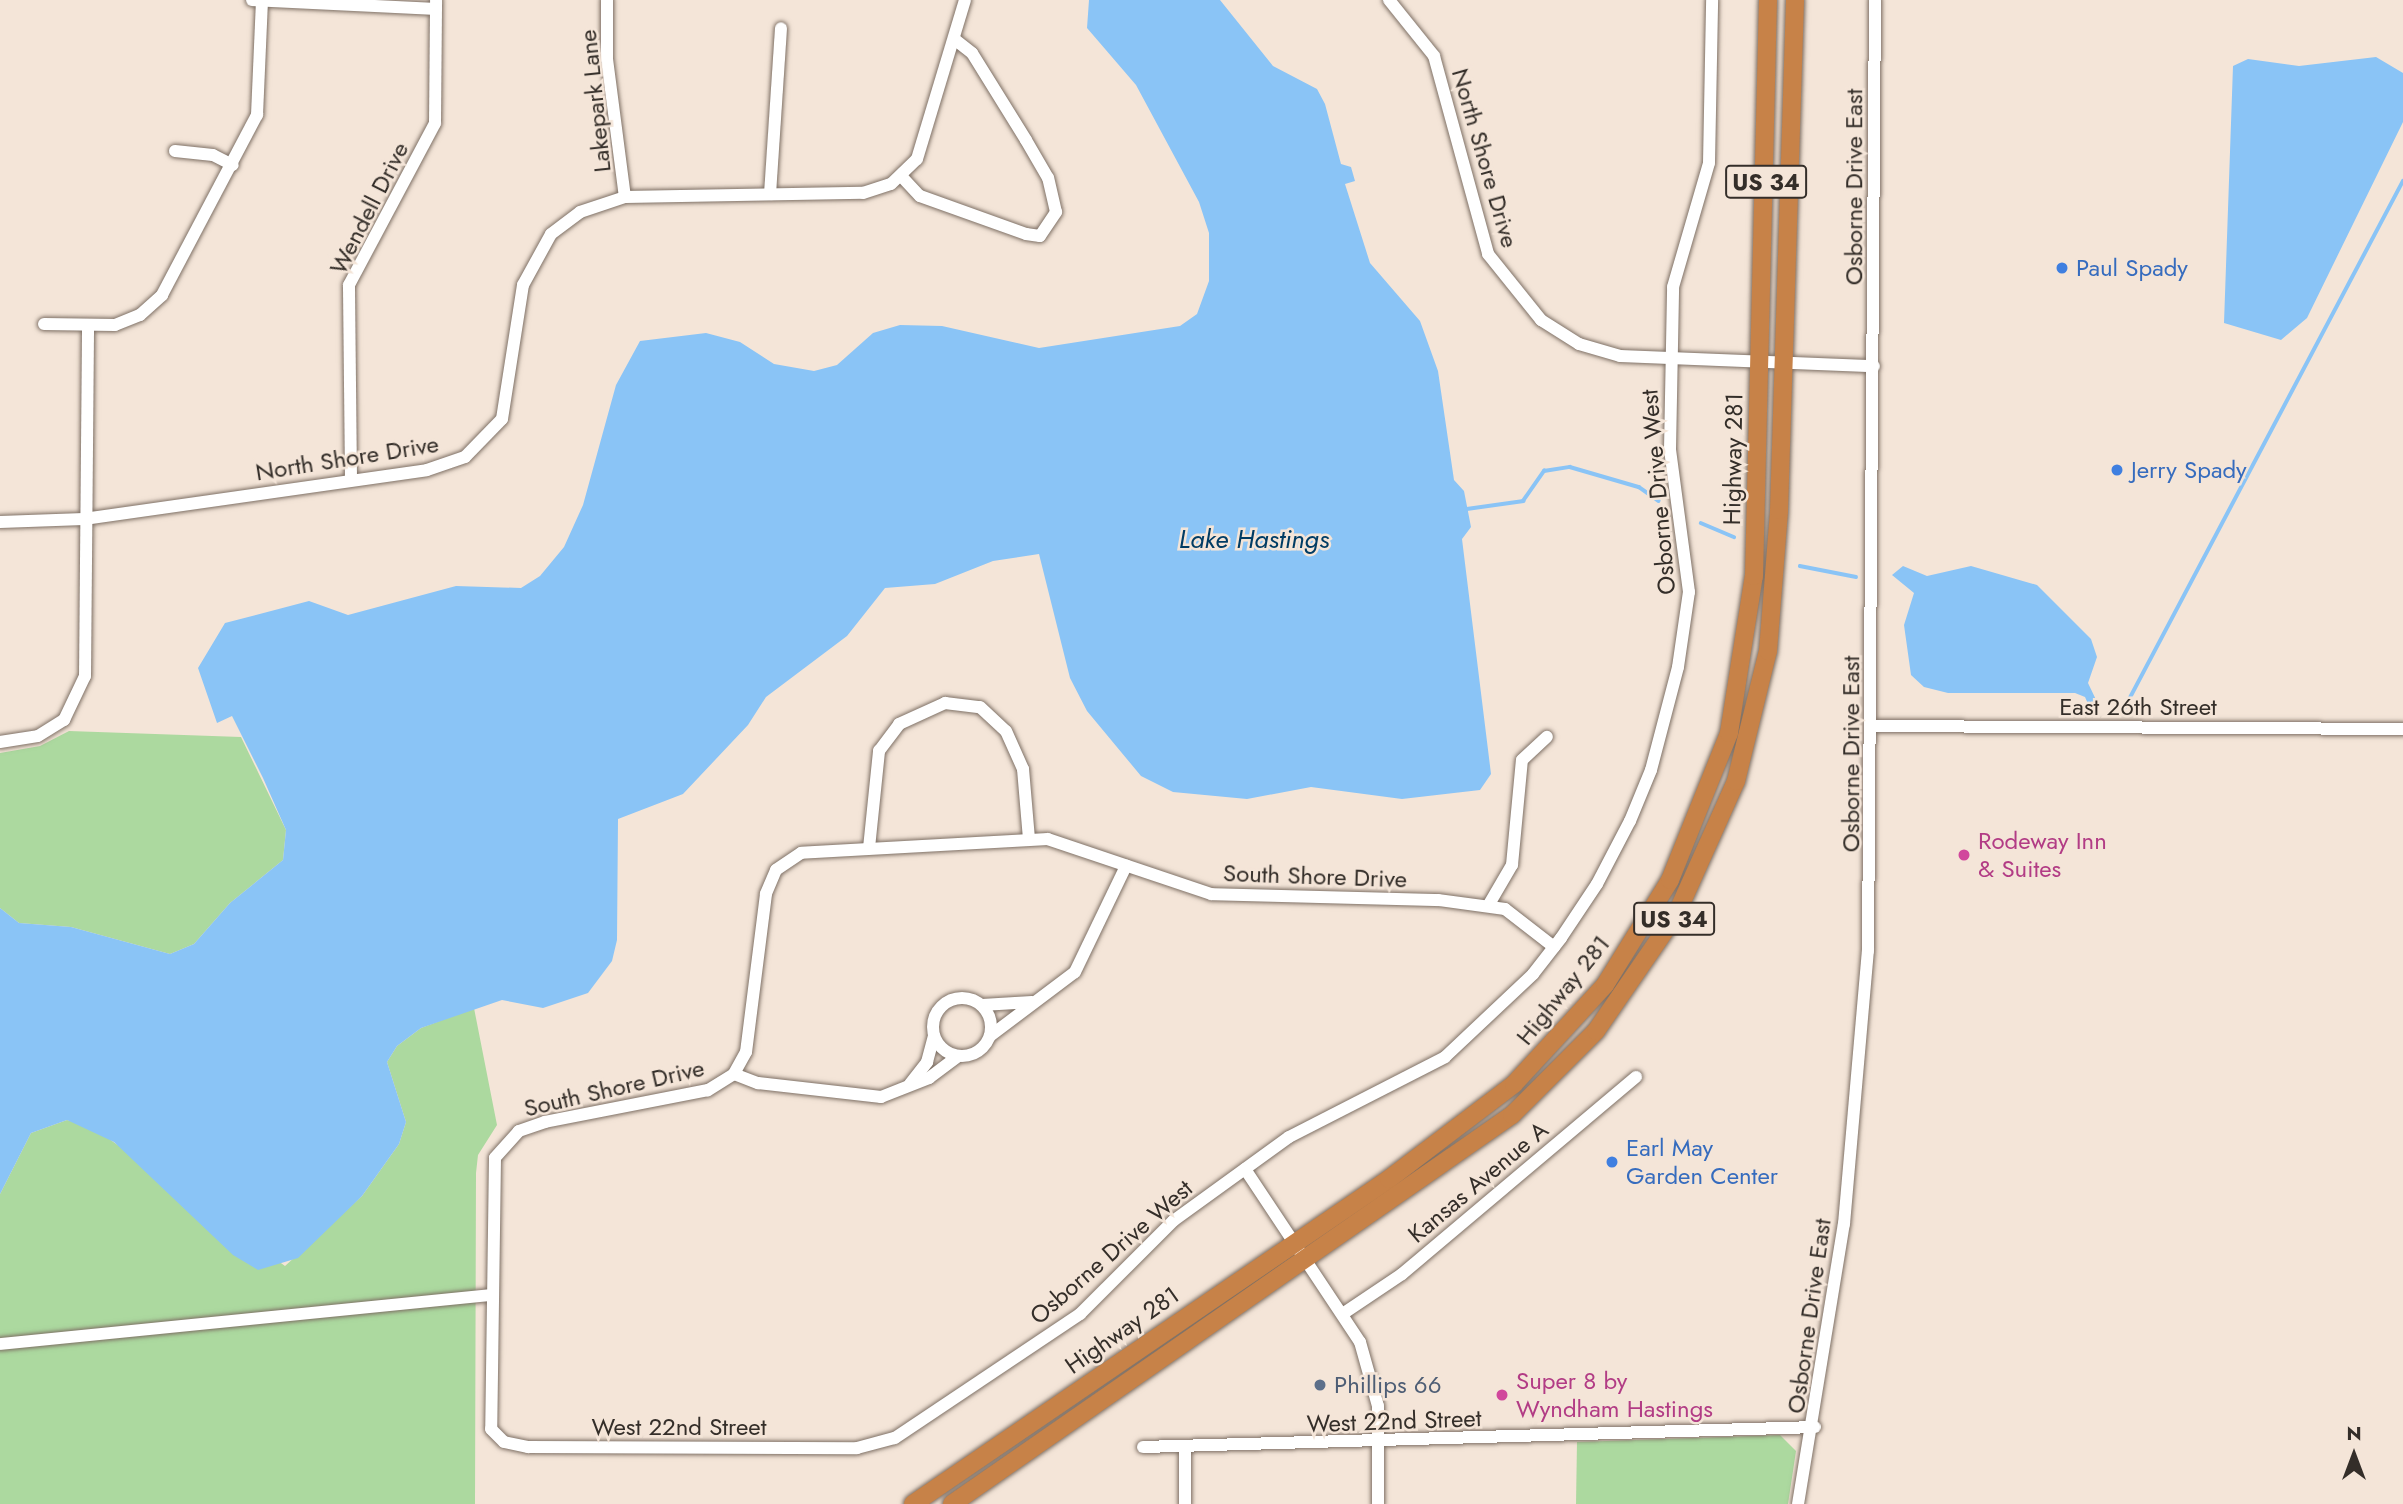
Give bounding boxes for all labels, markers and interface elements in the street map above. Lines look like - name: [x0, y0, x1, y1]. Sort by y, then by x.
- street label: Lakepark Lane: [573, 28, 617, 174]
- street label: North Shore Drive: [1446, 65, 1524, 251]
- street label: Osborne Drive East: [1840, 89, 1868, 285]
- street label: Wendell Drive: [323, 137, 415, 279]
- road number: US 34: [1724, 162, 1808, 202]
- place label: Paul Spady: [2076, 254, 2188, 282]
- marker: Paul Spady: [2054, 260, 2070, 276]
- street label: Osborne Drive West: [1635, 388, 1681, 596]
- street label: Highway 281: [1717, 392, 1749, 526]
- street label: North Shore Drive: [253, 429, 441, 487]
- place label: Jerry Spady: [2131, 456, 2247, 484]
- marker: Jerry Spady: [2109, 462, 2125, 478]
- water label: Lake Hastings: [1179, 524, 1329, 556]
- street label: Osborne Drive East: [1837, 656, 1865, 852]
- street label: East 26th Street: [2059, 693, 2217, 721]
- place label: Rodeway Inn & Suites: [1978, 827, 2107, 883]
- marker: Rodeway Inn & Suites: [1956, 847, 1972, 863]
- street label: South Shore Drive: [1223, 858, 1407, 894]
- road number: US 34: [1632, 900, 1716, 938]
- street label: Highway 281: [1510, 929, 1616, 1051]
- street label: South Shore Drive: [521, 1053, 707, 1123]
- street label: Kansas Avenue A: [1402, 1115, 1554, 1249]
- place label: Earl May Garden Center: [1626, 1134, 1778, 1190]
- marker: Earl May Garden Center: [1604, 1154, 1620, 1170]
- street label: Osborne Drive West: [1024, 1174, 1198, 1330]
- street label: Osborne Drive East: [1781, 1217, 1837, 1415]
- street label: Highway 281: [1059, 1280, 1185, 1380]
- place label: Super 8 by Wyndham Hastings: [1516, 1367, 1713, 1423]
- place label: Phillips 66: [1334, 1371, 1441, 1399]
- marker: Phillips 66: [1312, 1377, 1328, 1393]
- marker: Super 8 by Wyndham Hastings: [1494, 1387, 1510, 1403]
- street label: West 22nd Street: [1306, 1404, 1482, 1438]
- street label: West 22nd Street: [592, 1413, 766, 1441]
- north arrow: [2319, 1420, 2389, 1490]
- text: N: [2346, 1420, 2362, 1447]

